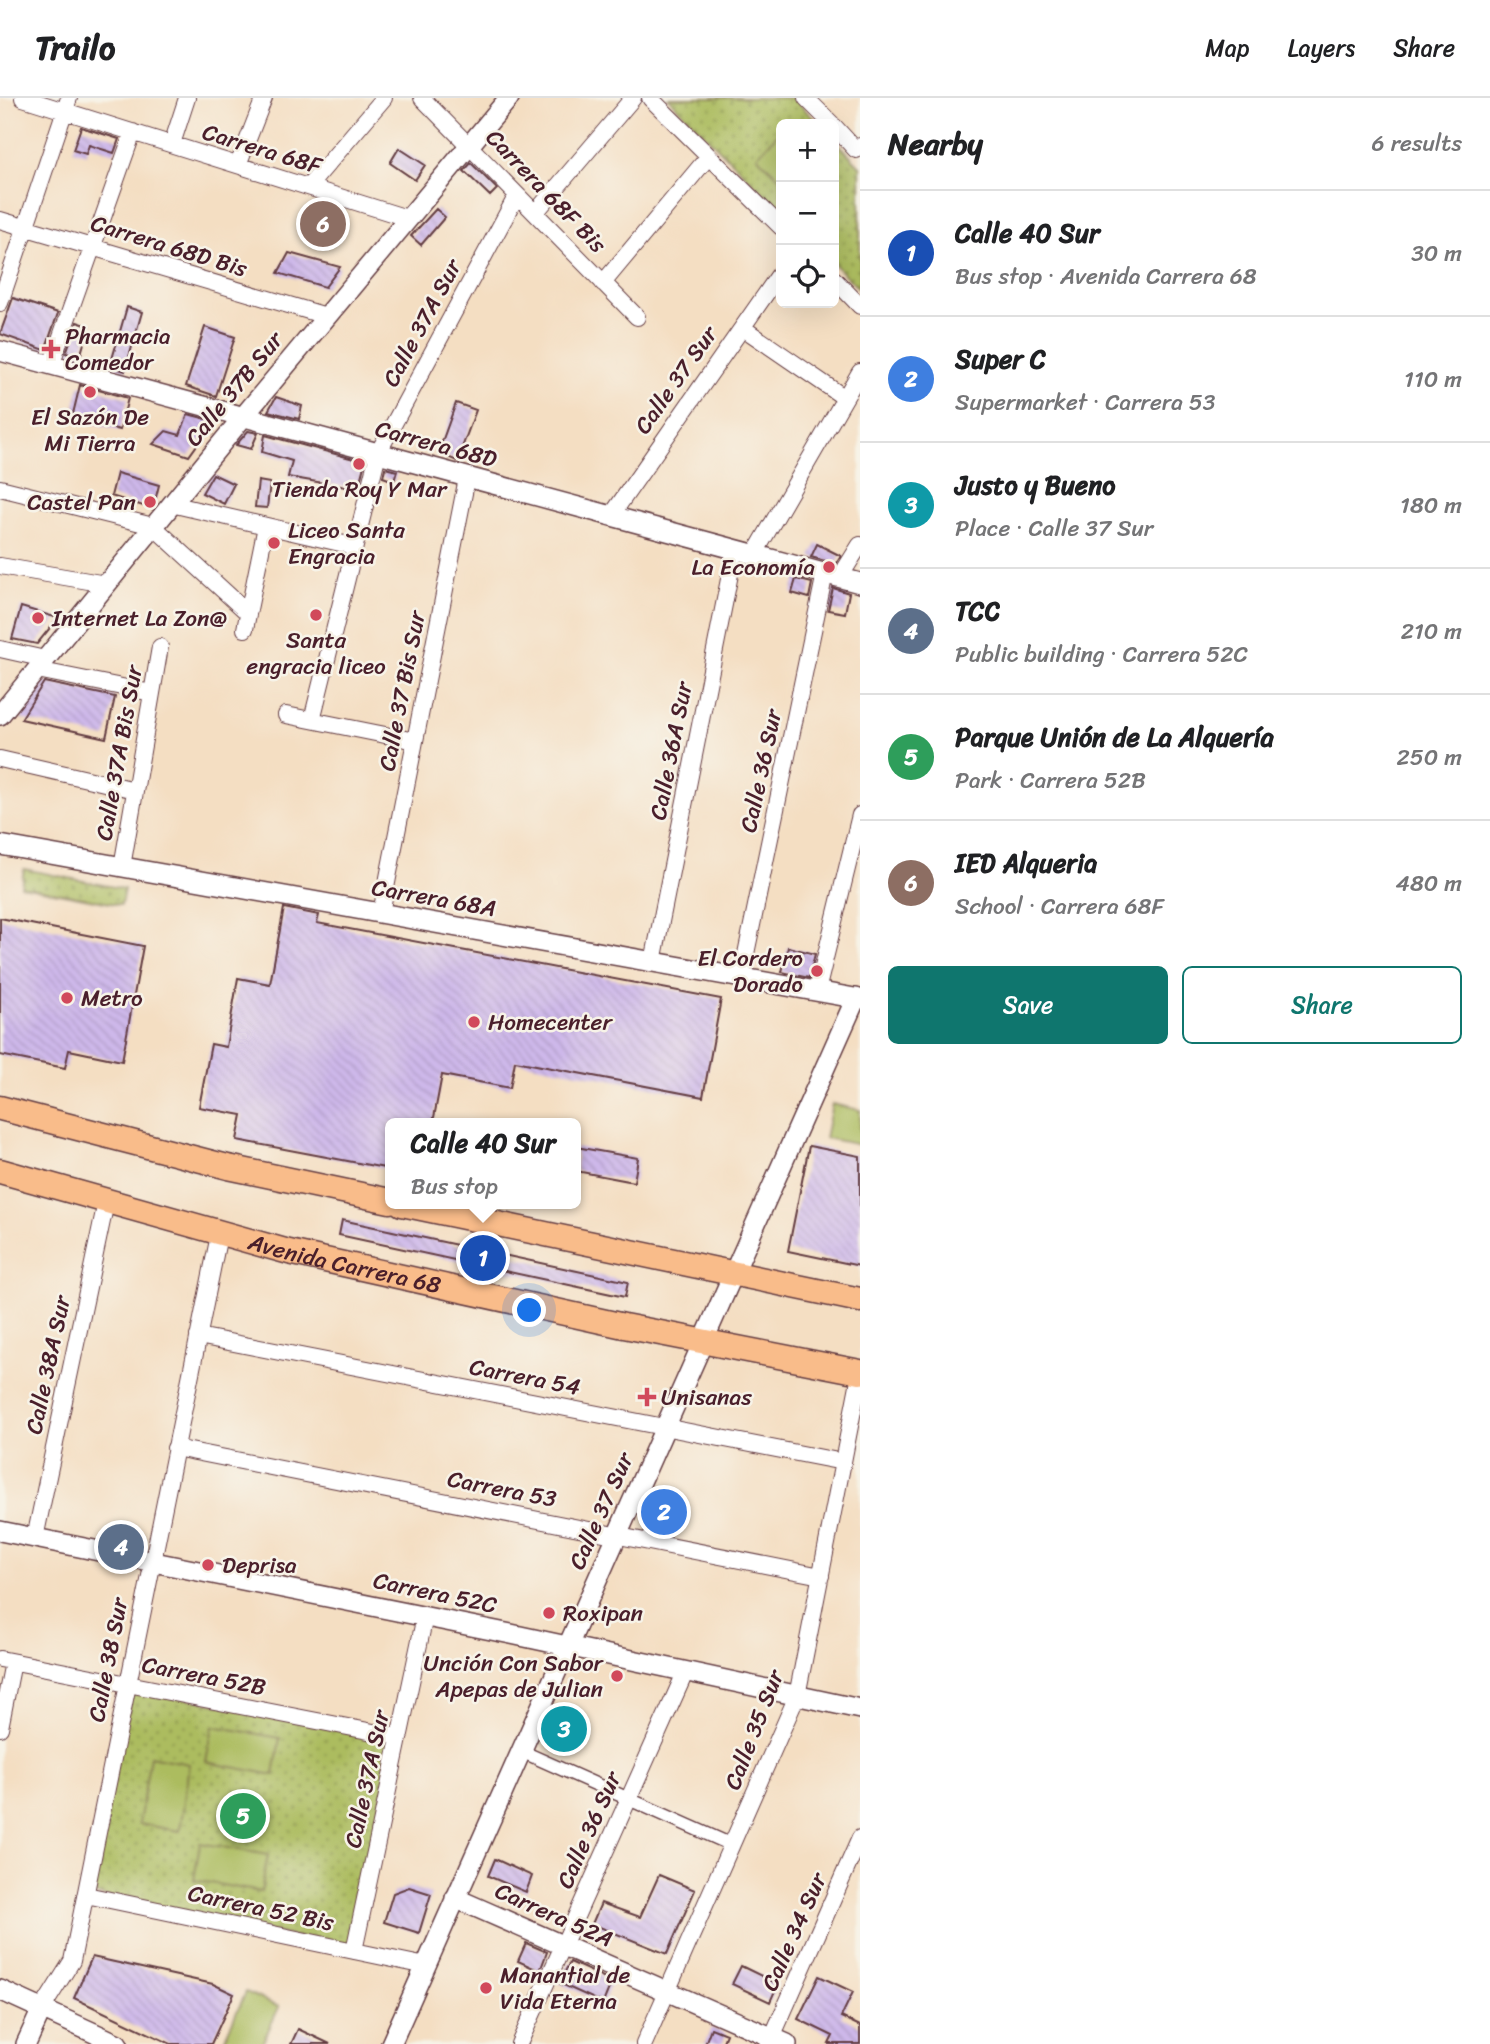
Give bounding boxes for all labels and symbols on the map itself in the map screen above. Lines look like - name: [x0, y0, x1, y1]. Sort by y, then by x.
- street label: Carrera 68F: [197, 111, 328, 187]
- street label: Carrera 68F Bis: [475, 119, 617, 263]
- pin: 6: [300, 198, 346, 250]
- street label: Carrera 68D Bis: [86, 203, 253, 289]
- street label: Calle 37A Sur: [371, 250, 474, 394]
- place label: Pharmacia Comedor: [65, 316, 171, 383]
- street label: Calle 37 Sur: [623, 316, 729, 443]
- street label: Calle 37B Sur: [174, 321, 295, 456]
- marker: Pharmacia Comedor: [43, 341, 59, 357]
- marker: El Sazón De Mi Tierra: [82, 384, 98, 400]
- place label: El Sazón De Mi Tierra: [31, 397, 149, 464]
- street label: Carrera 68D: [371, 408, 502, 480]
- marker: Tienda Roy Y Mar: [351, 456, 367, 472]
- place label: Tienda Roy Y Mar: [272, 469, 448, 510]
- place label: Castel Pan: [27, 482, 136, 523]
- marker: Castel Pan: [142, 494, 158, 510]
- place label: Liceo Santa Engracia: [288, 510, 405, 577]
- marker: Liceo Santa Engracia: [266, 535, 282, 551]
- place label: La Economía: [692, 547, 815, 588]
- marker: La Economía: [821, 559, 837, 575]
- place label: Internet La Zon@: [51, 598, 227, 639]
- street label: Calle 37 Bis Sur: [366, 606, 438, 775]
- marker: Santa engracia liceo: [308, 607, 324, 623]
- marker: Internet La Zon@: [30, 610, 46, 626]
- place label: Santa engracia liceo: [246, 620, 386, 687]
- street label: Calle 37A Bis Sur: [83, 661, 155, 844]
- street label: Calle 36A Sur: [638, 677, 705, 824]
- street label: Calle 36 Sur: [728, 704, 794, 836]
- street label: Carrera 68A: [369, 867, 499, 929]
- place label: El Cordero Dorado: [697, 938, 803, 1005]
- marker: El Cordero Dorado: [809, 963, 825, 979]
- place label: Metro: [81, 978, 143, 1019]
- marker: Metro: [59, 990, 75, 1006]
- place label: Homecenter: [488, 1002, 613, 1043]
- marker: Homecenter: [466, 1014, 482, 1030]
- street label: Avenida Carrera 68: [243, 1221, 445, 1306]
- pin: 1: [460, 1232, 506, 1284]
- street label: Calle 38A Sur: [13, 1290, 83, 1438]
- your location: [512, 1293, 546, 1327]
- street label: Carrera 54: [466, 1346, 584, 1408]
- place label: Unisanas: [661, 1377, 752, 1418]
- marker: Unisanas: [639, 1389, 655, 1405]
- street label: Calle 37 Sur: [557, 1444, 646, 1576]
- street label: Carrera 53: [444, 1458, 560, 1520]
- pin: 2: [641, 1486, 687, 1538]
- pin: 4: [98, 1521, 144, 1573]
- place label: Deprisa: [222, 1545, 297, 1586]
- marker: Deprisa: [200, 1557, 216, 1573]
- street label: Carrera 52C: [369, 1560, 501, 1626]
- street label: Calle 38 Sur: [76, 1593, 140, 1726]
- place label: Roxipan: [563, 1593, 643, 1634]
- marker: Roxipan: [541, 1605, 557, 1621]
- place label: Unción Con Sabor Apepas de Julian: [424, 1643, 605, 1710]
- street label: Carrera 52B: [139, 1644, 269, 1708]
- street label: Calle 35 Sur: [712, 1663, 796, 1796]
- marker: Unción Con Sabor Apepas de Julian: [609, 1668, 625, 1684]
- pin: 3: [541, 1703, 587, 1755]
- street label: Calle 37A Sur: [332, 1705, 402, 1852]
- street label: Calle 36 Sur: [545, 1763, 634, 1895]
- pin: 5: [220, 1790, 266, 1842]
- street label: Calle 34 Sur: [750, 1865, 839, 1998]
- street label: Carrera 52A: [488, 1871, 620, 1959]
- street label: Carrera 52 Bis: [184, 1873, 338, 1944]
- place label: Manantial de Vida Eterna: [500, 1955, 630, 2022]
- marker: Manantial de Vida Eterna: [478, 1980, 494, 1996]

